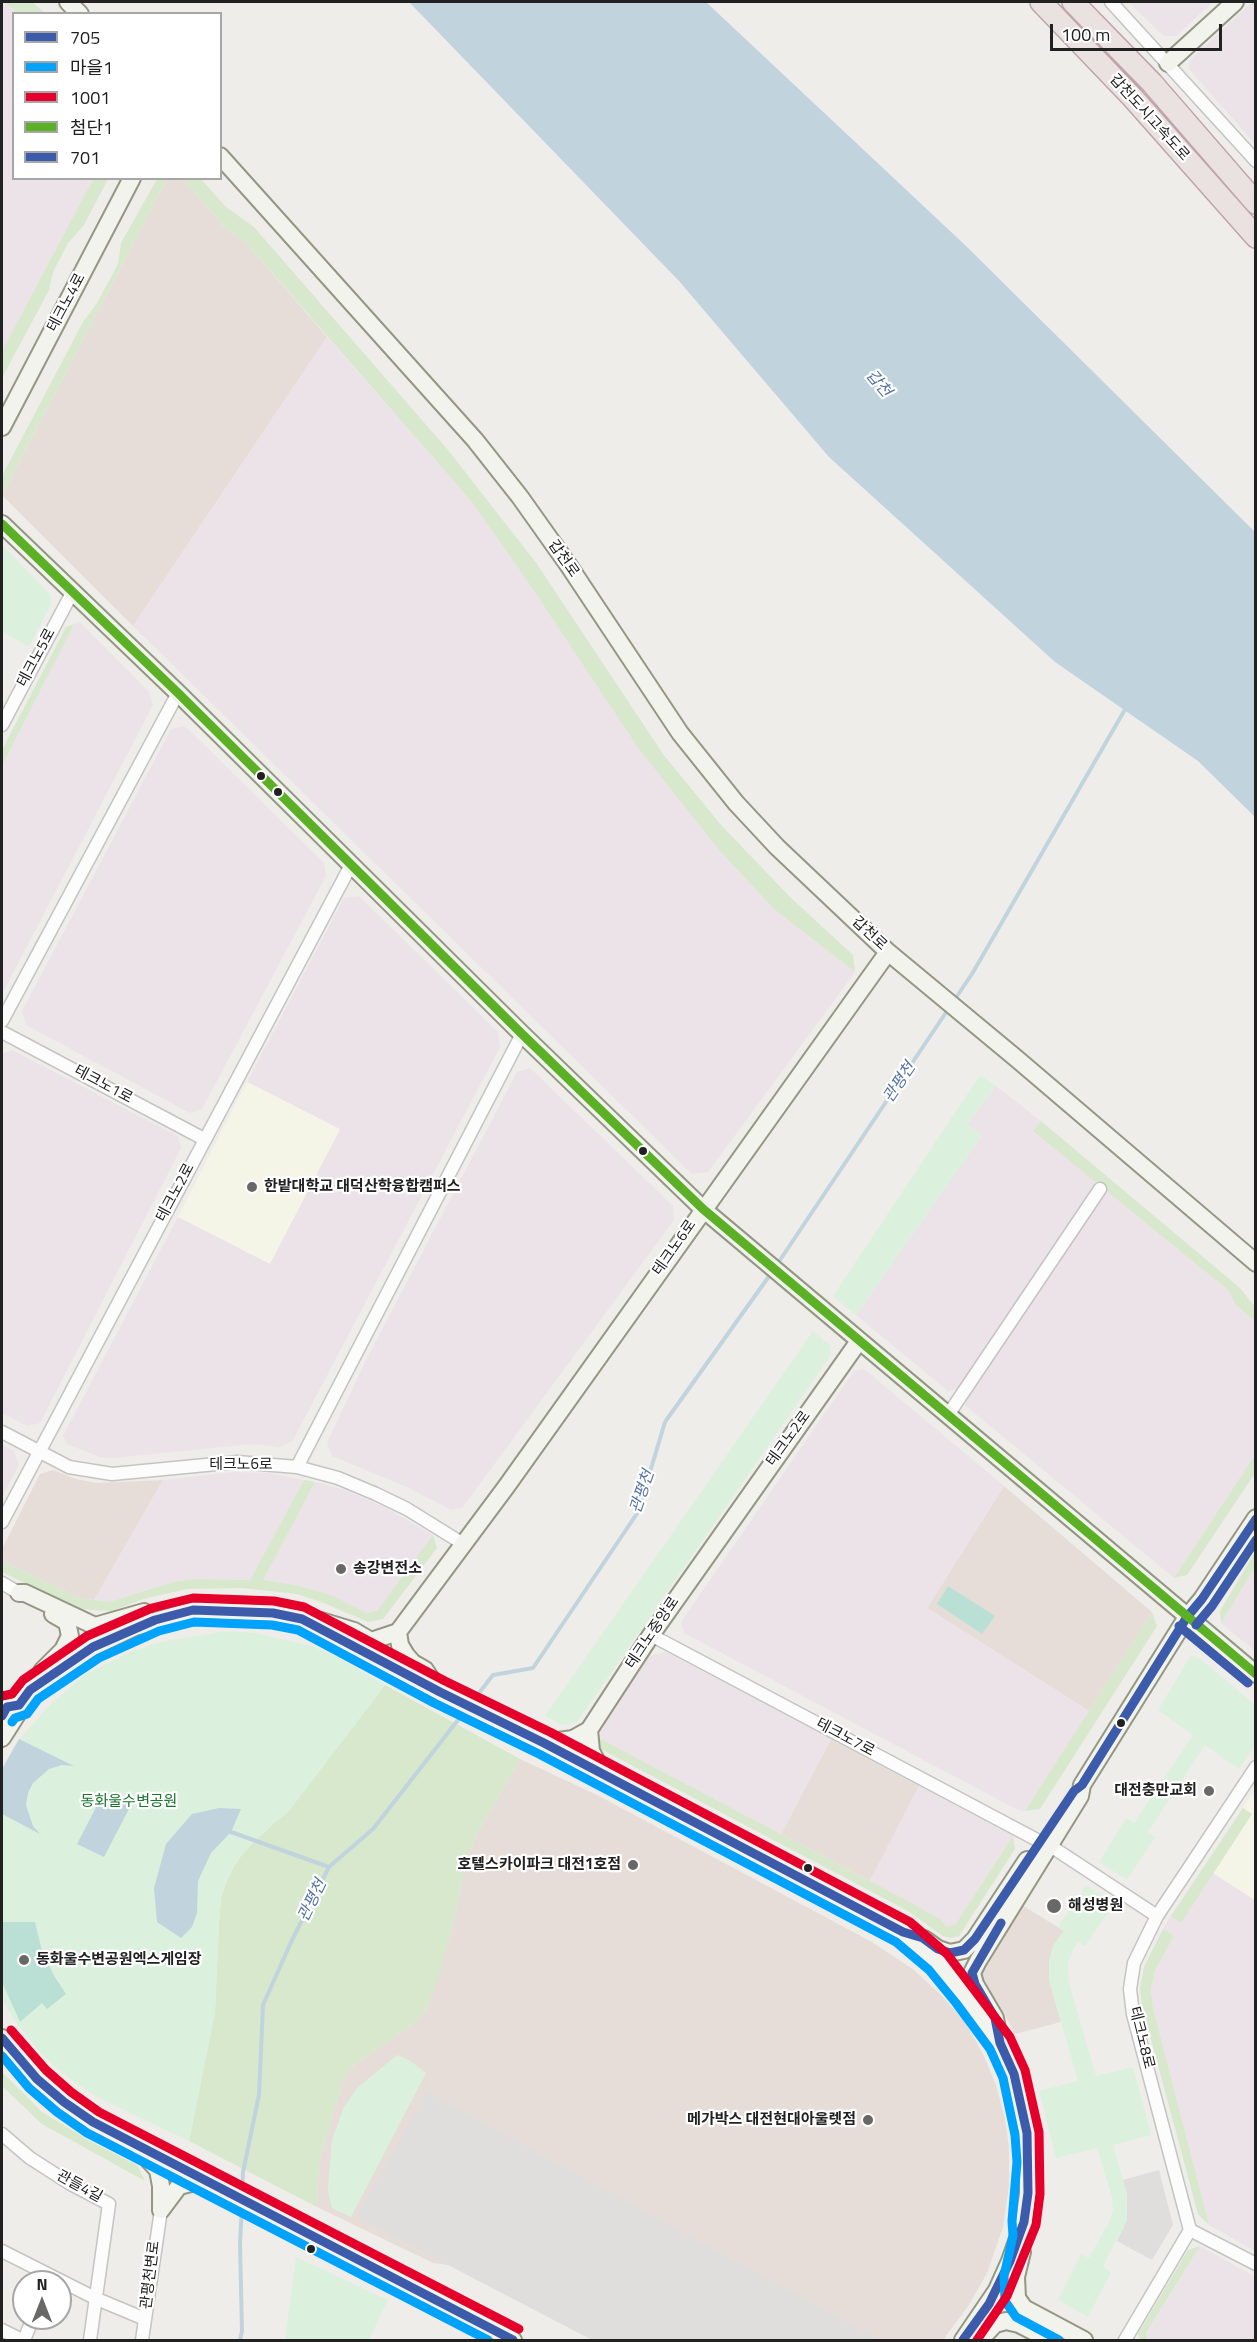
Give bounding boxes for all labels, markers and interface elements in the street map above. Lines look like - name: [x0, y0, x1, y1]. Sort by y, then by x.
- legend: [12, 12, 222, 180]
- scale bar: [1053, 12, 1226, 50]
- text: 100 m: [1061, 21, 1110, 48]
- text: 705: [70, 24, 100, 51]
- text: 마을1: [70, 54, 113, 81]
- street label: 갑천도시고속도로: [1105, 71, 1193, 165]
- text: 1001: [70, 84, 110, 111]
- text: 첨단1: [70, 114, 113, 141]
- text: 701: [70, 144, 100, 171]
- street label: 테크노4로: [44, 271, 90, 335]
- water label: 갑천: [861, 367, 895, 401]
- street label: 갑천로: [544, 537, 582, 581]
- street label: 테크노5로: [14, 626, 60, 690]
- unlabelled marker: [255, 770, 267, 782]
- unlabelled marker: [272, 786, 284, 798]
- street label: 갑천로: [848, 913, 890, 955]
- water label: 관평천: [880, 1059, 920, 1107]
- street label: 테크노1로: [71, 1062, 135, 1108]
- unlabelled marker: [637, 1145, 649, 1157]
- street label: 테크노2로: [153, 1161, 199, 1225]
- place label: 한밭대학교 대덕산학융합캠퍼스: [264, 1178, 460, 1196]
- marker: 한밭대학교 대덕산학융합캠퍼스: [245, 1180, 259, 1194]
- street label: 테크노6로: [649, 1217, 701, 1279]
- street label: 테크노2로: [763, 1408, 815, 1470]
- street label: 테크노6로: [209, 1456, 273, 1474]
- water label: 관평천: [627, 1468, 659, 1516]
- place label: 송강변전소: [353, 1560, 422, 1578]
- marker: 송강변전소: [334, 1562, 348, 1576]
- street label: 테크노중앙로: [622, 1594, 684, 1672]
- street label: 테크노7로: [813, 1715, 877, 1761]
- unlabelled marker: [1115, 1717, 1127, 1729]
- place label: 대전충만교회: [1114, 1782, 1197, 1800]
- marker: 대전충만교회: [1202, 1784, 1216, 1798]
- park label: 동화울수변공원: [81, 1793, 177, 1811]
- place label: 호텔스카이파크 대전1호점: [458, 1856, 621, 1874]
- marker: 호텔스카이파크 대전1호점: [626, 1858, 640, 1872]
- unlabelled marker: [802, 1862, 814, 1874]
- water label: 관평천: [295, 1877, 331, 1925]
- marker: 해성병원: [1045, 1897, 1063, 1915]
- place label: 해성병원: [1068, 1897, 1123, 1915]
- place label: 동화울수변공원엑스게임장: [36, 1951, 202, 1969]
- marker: 동화울수변공원엑스게임장: [17, 1953, 31, 1967]
- street label: 테크노8로: [1125, 2005, 1157, 2071]
- place label: 메가박스 대전현대아울렛점: [687, 2111, 856, 2129]
- marker: 메가박스 대전현대아울렛점: [861, 2113, 875, 2127]
- street label: 관들4길: [53, 2167, 105, 2207]
- street label: 관평천변로: [138, 2240, 164, 2310]
- unlabelled marker: [305, 2243, 317, 2255]
- north arrow: [12, 2270, 72, 2330]
- text: N: [36, 2272, 48, 2296]

